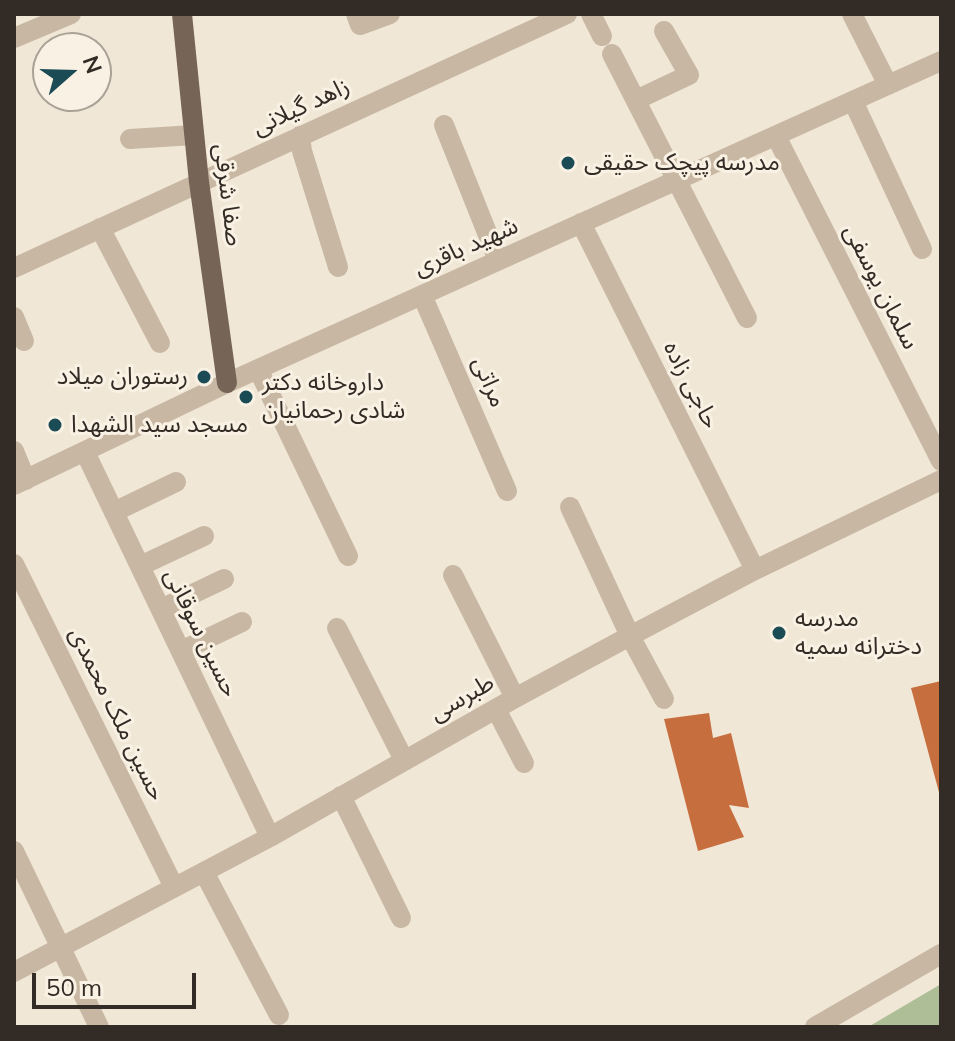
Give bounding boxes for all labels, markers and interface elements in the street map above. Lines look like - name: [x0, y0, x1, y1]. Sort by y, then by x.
- north arrow: [32, 32, 112, 112]
- text: N: [77, 52, 109, 77]
- street label: زاهد گیلانی: [248, 72, 354, 142]
- street label: صفا شرقی: [207, 142, 249, 248]
- place label: مدرسه پیچک حقیقی: [584, 149, 780, 177]
- marker: مدرسه پیچک حقیقی: [559, 154, 577, 172]
- street label: شهید باقری: [409, 211, 523, 283]
- street label: سلمان یوسفی: [837, 220, 925, 354]
- street label: حاجی زاده: [657, 336, 725, 434]
- street label: مراتی: [466, 352, 512, 412]
- place label: رستوران میلاد: [57, 363, 188, 391]
- marker: رستوران میلاد: [195, 368, 213, 386]
- place label: داروخانه دکتر شادی رحمانیان: [262, 369, 405, 425]
- marker: داروخانه دکتر شادی رحمانیان: [237, 388, 255, 406]
- place label: مسجد سید الشهدا: [71, 411, 248, 439]
- marker: مسجد سید الشهدا: [46, 416, 64, 434]
- street label: حسین سوقانی: [158, 564, 244, 702]
- place label: مدرسه دخترانه سمیه: [795, 605, 922, 661]
- street label: حسین ملک محمدی: [63, 623, 171, 805]
- marker: مدرسه دخترانه سمیه: [770, 624, 788, 642]
- street label: طبرسی: [425, 668, 499, 728]
- scale bar: [36, 957, 200, 1007]
- text: 50 m: [46, 972, 102, 1002]

